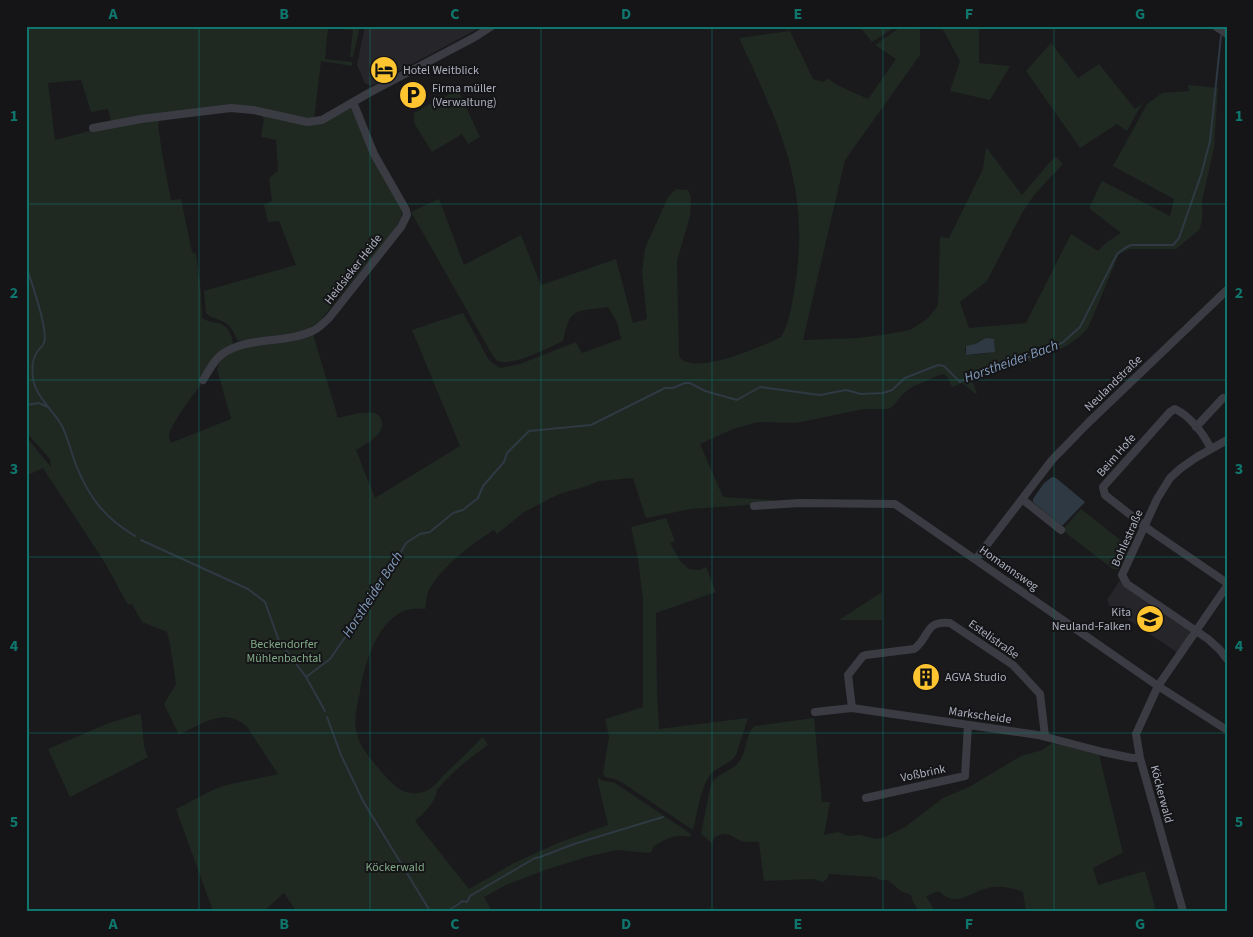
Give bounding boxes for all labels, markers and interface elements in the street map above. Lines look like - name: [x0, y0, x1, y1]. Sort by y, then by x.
- text: A: [107, 3, 118, 25]
- text: B: [279, 3, 289, 25]
- text: C: [450, 3, 460, 25]
- text: D: [621, 3, 631, 25]
- text: E: [794, 3, 802, 25]
- text: F: [965, 3, 973, 25]
- text: G: [1135, 3, 1145, 25]
- hotel icon: Hotel Weitblick: [369, 55, 399, 85]
- place label: Hotel Weitblick: [403, 62, 479, 79]
- parking icon: Firma müller (Verwaltung): [398, 80, 428, 110]
- place label: Firma müller (Verwaltung): [432, 80, 497, 111]
- text: 1: [10, 105, 18, 127]
- text: 1: [1235, 105, 1243, 127]
- street label: Heidsieker Heide: [321, 231, 386, 308]
- text: 2: [10, 282, 18, 304]
- text: 2: [1235, 282, 1243, 304]
- water label: Horstheider Bach: [961, 336, 1061, 388]
- street label: Neulandstraße: [1081, 351, 1146, 415]
- street label: Beim Hofe: [1093, 430, 1140, 481]
- text: 3: [10, 458, 18, 480]
- text: 3: [1235, 458, 1243, 480]
- street label: Bohlestraße: [1107, 507, 1148, 569]
- street label: Homannsweg: [976, 542, 1042, 595]
- water label: Horstheider Bach: [338, 548, 408, 641]
- place label: Kita Neuland-Falken: [1052, 604, 1131, 635]
- school or university icon: Kita Neuland-Falken: [1135, 604, 1165, 634]
- street label: Estelistraße: [965, 616, 1023, 663]
- text: 4: [10, 635, 19, 657]
- text: 4: [1235, 635, 1244, 657]
- park label: Beckendorfer Mühlenbachtal: [247, 636, 321, 667]
- building icon: AGVA Studio: [911, 662, 941, 692]
- place label: AGVA Studio: [945, 669, 1006, 686]
- street label: Markscheide: [947, 703, 1013, 728]
- street label: Voßbrink: [899, 760, 947, 787]
- street label: Köckerwald: [1146, 763, 1177, 825]
- text: 5: [10, 811, 18, 833]
- text: 5: [1235, 811, 1243, 833]
- park label: Köckerwald: [365, 859, 425, 876]
- text: A: [107, 913, 118, 935]
- text: B: [279, 913, 289, 935]
- text: C: [450, 913, 460, 935]
- text: D: [621, 913, 631, 935]
- text: E: [794, 913, 802, 935]
- text: F: [965, 913, 973, 935]
- text: G: [1135, 913, 1145, 935]

